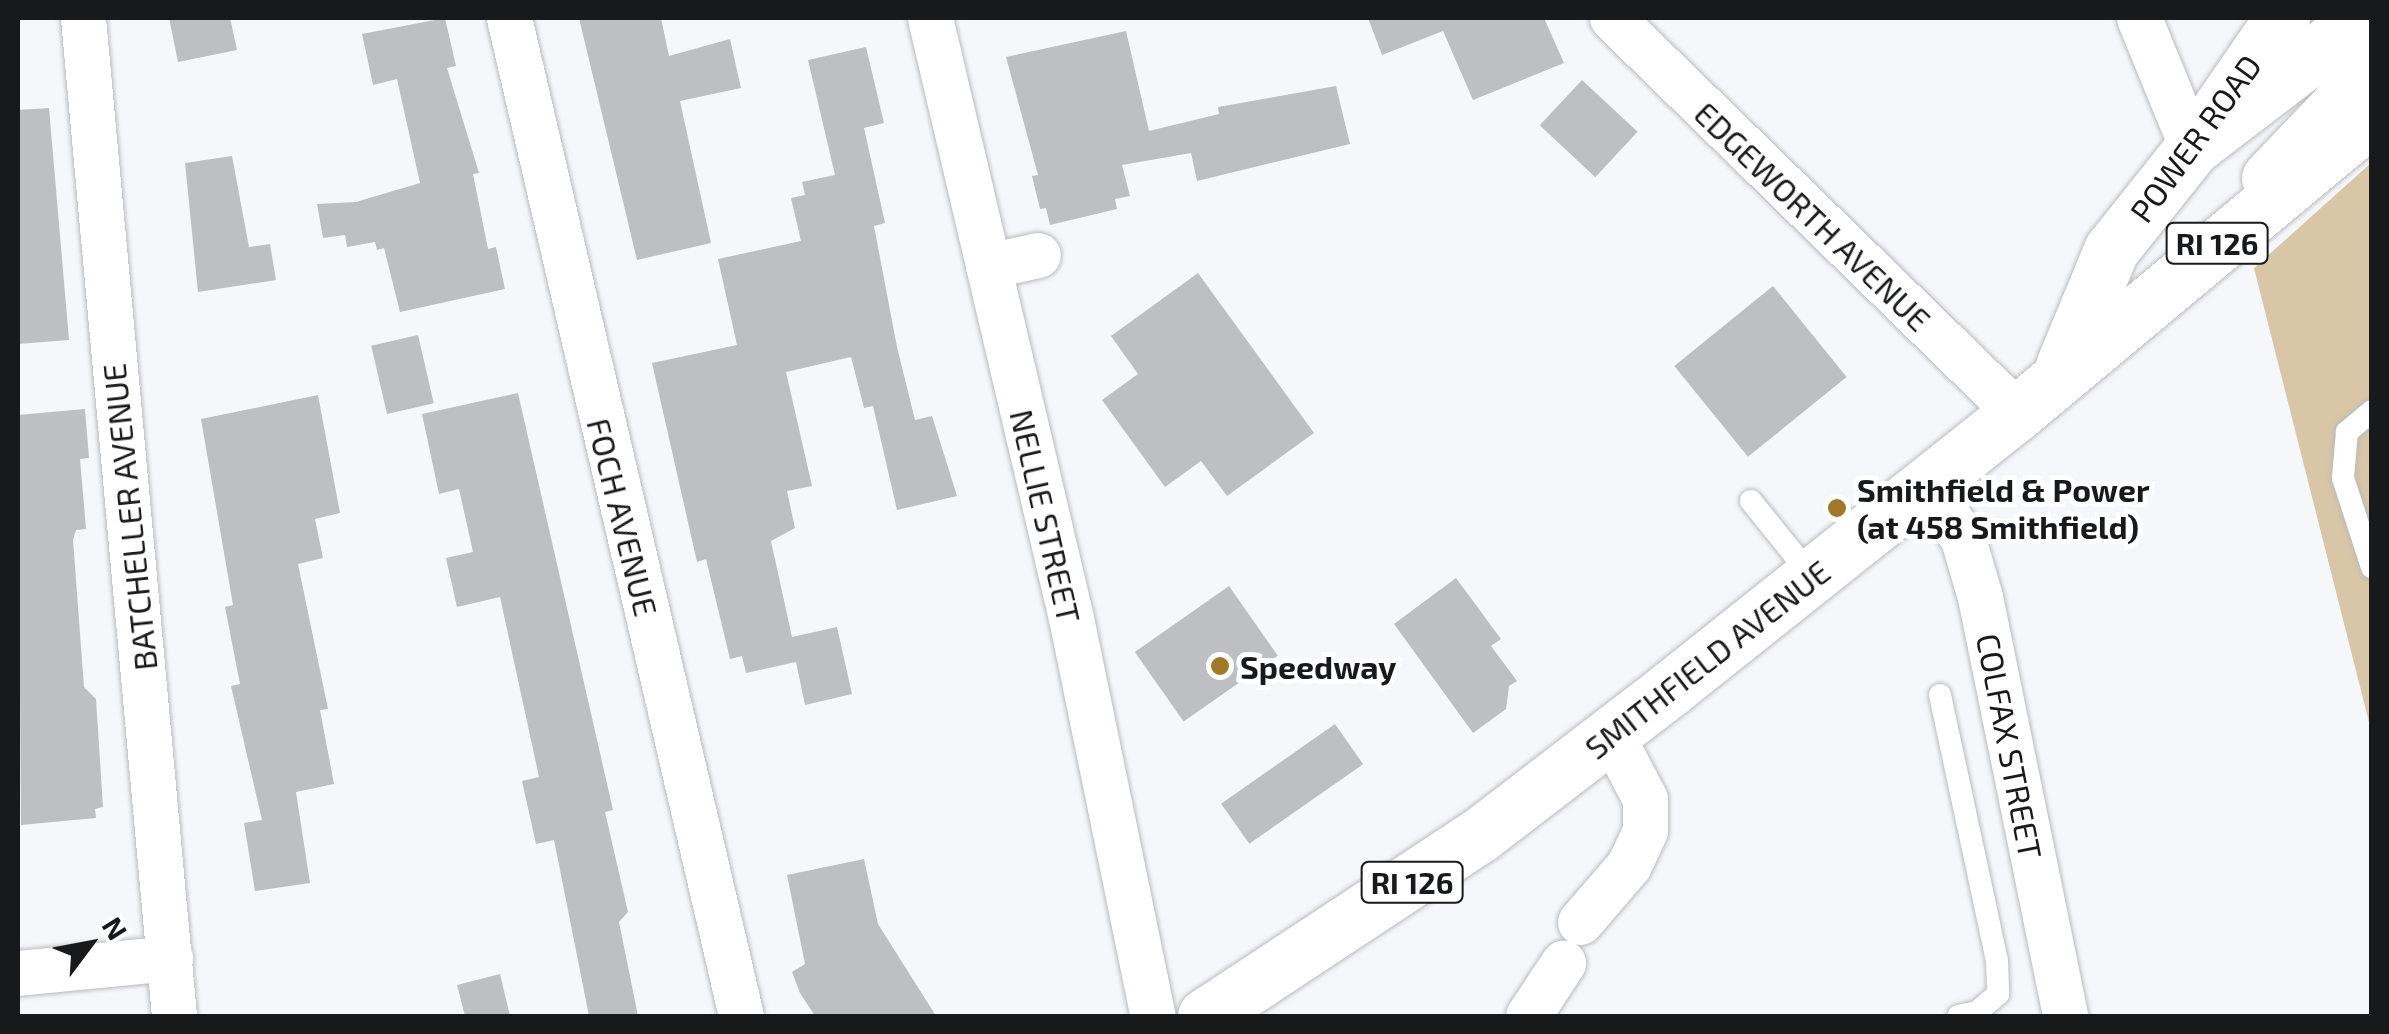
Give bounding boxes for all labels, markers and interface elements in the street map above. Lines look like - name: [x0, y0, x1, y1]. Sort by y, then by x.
- street label: POWER ROAD: [2121, 47, 2269, 229]
- street label: EDGEWORTH AVENUE: [1687, 93, 1939, 339]
- road number: RI 126: [2164, 218, 2270, 268]
- street label: BATCHELLER AVENUE: [94, 361, 164, 673]
- street label: NELLIE STREET: [1003, 406, 1089, 626]
- street label: FOCH AVENUE: [580, 414, 666, 620]
- place label: Smithfield & Power (at 458 Smithfield): [1857, 471, 2150, 546]
- marker: Smithfield & Power (at 458 Smithfield): [1826, 497, 1848, 519]
- street label: SMITHFIELD AVENUE: [1577, 551, 1837, 767]
- street label: COLFAX STREET: [1969, 630, 2051, 862]
- place label: Speedway: [1240, 647, 1396, 685]
- marker: Speedway: [1209, 655, 1231, 677]
- road number: RI 126: [1360, 857, 1464, 907]
- north arrow: [40, 894, 140, 994]
- text: N: [96, 911, 135, 946]

